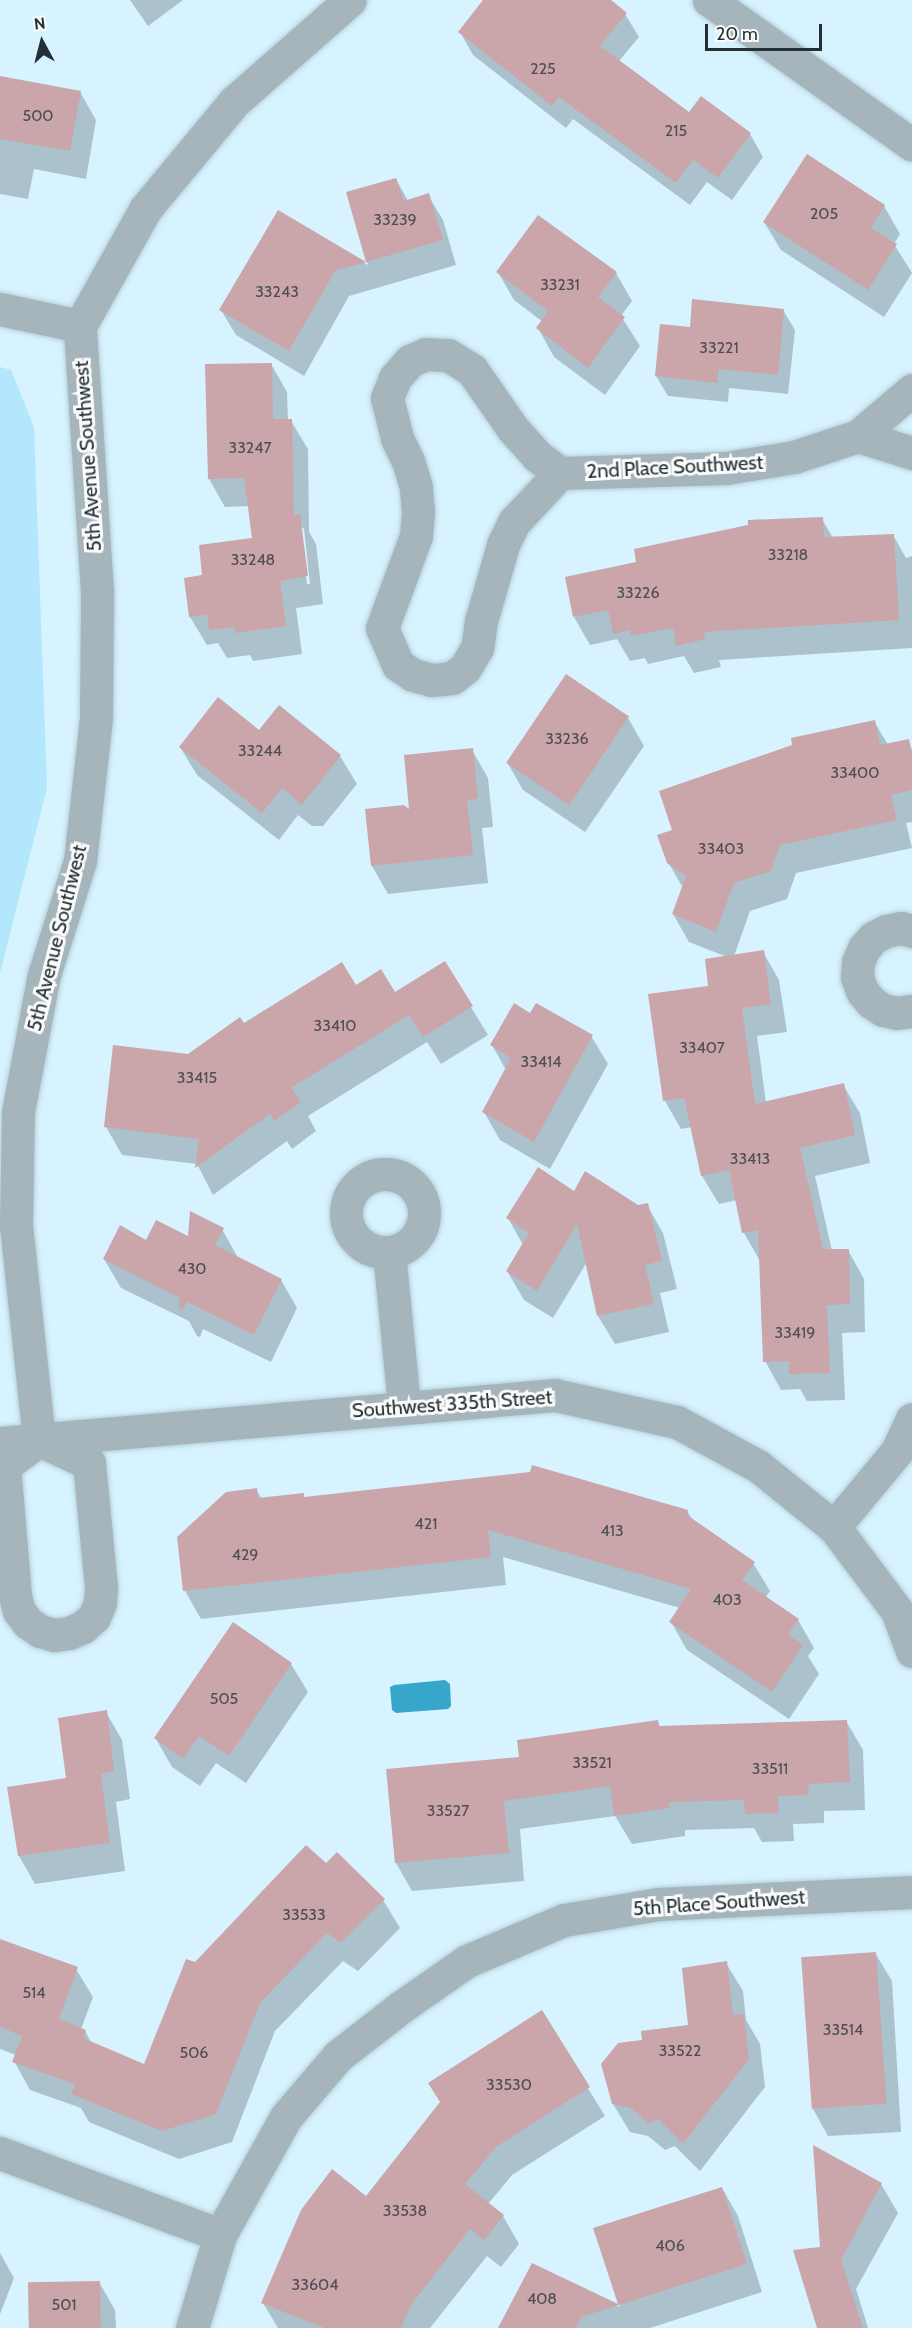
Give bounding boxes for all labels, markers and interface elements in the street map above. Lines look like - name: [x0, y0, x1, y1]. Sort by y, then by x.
- north arrow: [12, 12, 72, 72]
- scale bar: [708, 12, 825, 50]
- text: N: [33, 14, 47, 34]
- text: 20 m: [716, 23, 758, 45]
- house number: 225: [530, 59, 556, 79]
- house number: 500: [23, 106, 53, 126]
- house number: 215: [665, 121, 687, 141]
- house number: 205: [810, 204, 838, 224]
- house number: 33239: [373, 210, 417, 230]
- house number: 33231: [540, 275, 580, 295]
- house number: 33243: [255, 282, 299, 302]
- house number: 33221: [699, 338, 739, 358]
- street label: 5th Avenue Southwest: [69, 360, 107, 552]
- house number: 33247: [229, 438, 271, 458]
- street label: 2nd Place Southwest: [586, 450, 764, 484]
- house number: 33218: [768, 545, 808, 565]
- house number: 33248: [231, 550, 275, 570]
- house number: 33226: [616, 583, 660, 603]
- house number: 33236: [545, 729, 589, 749]
- house number: 33244: [238, 741, 282, 761]
- house number: 33400: [831, 763, 879, 783]
- house number: 33403: [698, 839, 744, 859]
- street label: 5th Avenue Southwest: [22, 842, 92, 1034]
- house number: 33410: [314, 1016, 356, 1036]
- house number: 33407: [679, 1038, 725, 1058]
- house number: 33414: [520, 1052, 562, 1072]
- house number: 33415: [177, 1068, 217, 1088]
- house number: 33413: [730, 1149, 770, 1169]
- house number: 430: [177, 1259, 207, 1279]
- house number: 33419: [775, 1323, 815, 1343]
- street label: Southwest 335th Street: [351, 1385, 553, 1423]
- house number: 421: [415, 1514, 437, 1534]
- house number: 413: [600, 1521, 624, 1541]
- house number: 429: [232, 1545, 258, 1565]
- house number: 403: [712, 1590, 742, 1610]
- house number: 505: [210, 1689, 238, 1709]
- house number: 33521: [572, 1753, 612, 1773]
- house number: 33511: [752, 1759, 788, 1779]
- house number: 33527: [427, 1801, 469, 1821]
- street label: 5th Place Southwest: [632, 1885, 806, 1921]
- house number: 33533: [282, 1905, 326, 1925]
- house number: 514: [22, 1983, 46, 2003]
- house number: 33514: [823, 2020, 863, 2040]
- house number: 33522: [659, 2041, 701, 2061]
- house number: 506: [180, 2043, 208, 2063]
- house number: 33530: [486, 2075, 532, 2095]
- house number: 33538: [383, 2201, 427, 2221]
- house number: 406: [655, 2236, 685, 2256]
- house number: 33604: [292, 2275, 338, 2295]
- house number: 408: [527, 2289, 557, 2309]
- house number: 501: [51, 2295, 77, 2315]

